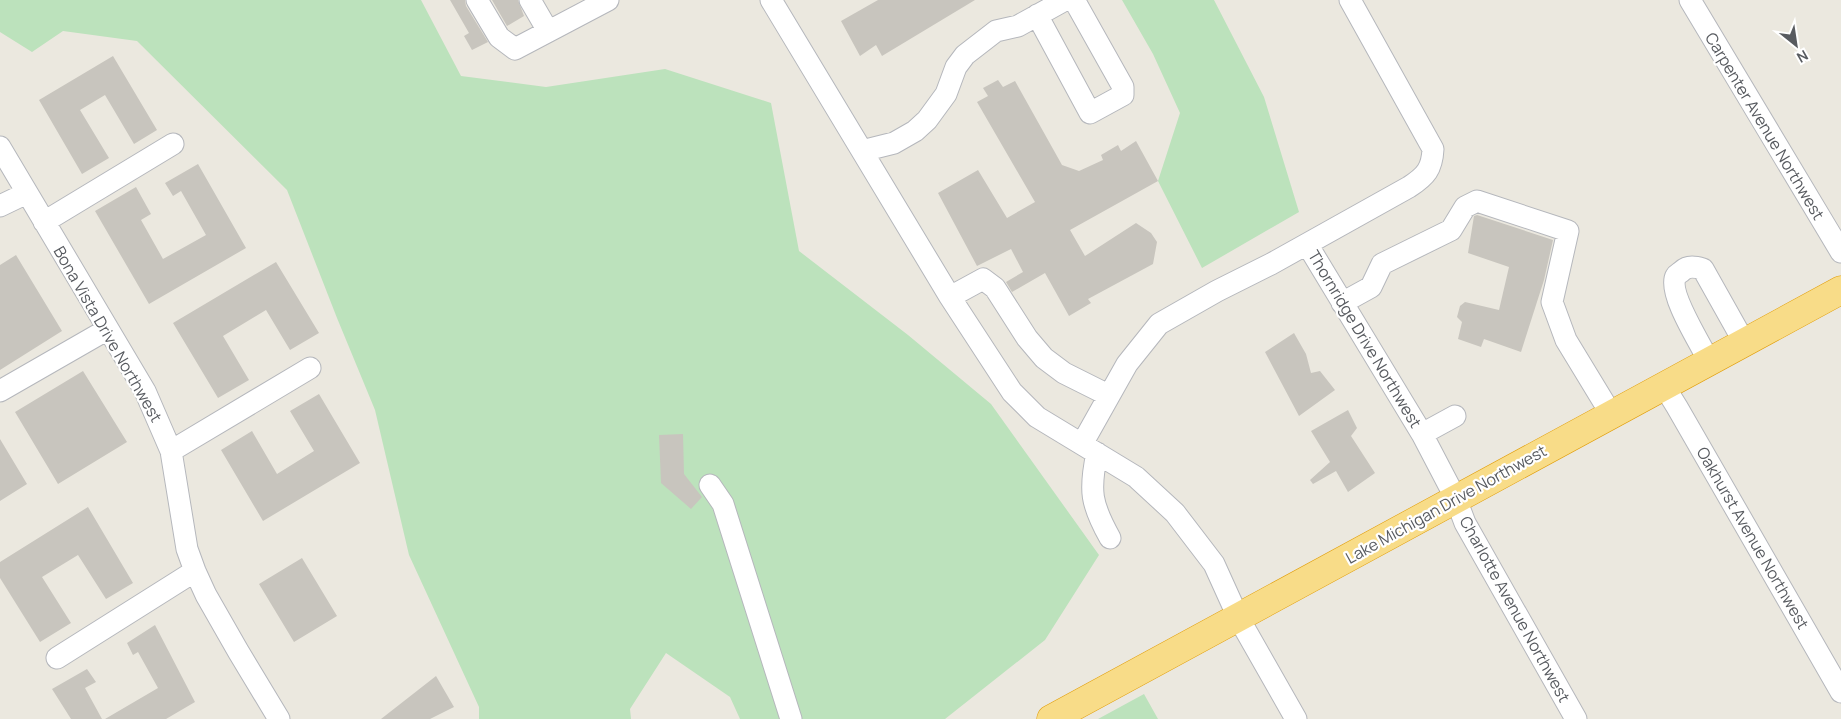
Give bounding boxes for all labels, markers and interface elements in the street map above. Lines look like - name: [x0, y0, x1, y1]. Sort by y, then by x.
- north arrow: [1771, 20, 1821, 70]
- street label: Carpenter Avenue Northwest: [1701, 29, 1829, 223]
- street label: Bona Vista Drive Northwest: [49, 242, 167, 426]
- street label: Thornridge Drive Northwest: [1303, 246, 1427, 432]
- street label: Lake Michigan Drive Northwest: [1342, 439, 1550, 569]
- street label: Oakhurst Avenue Northwest: [1692, 443, 1814, 633]
- street label: Charlotte Avenue Northwest: [1455, 512, 1575, 706]

